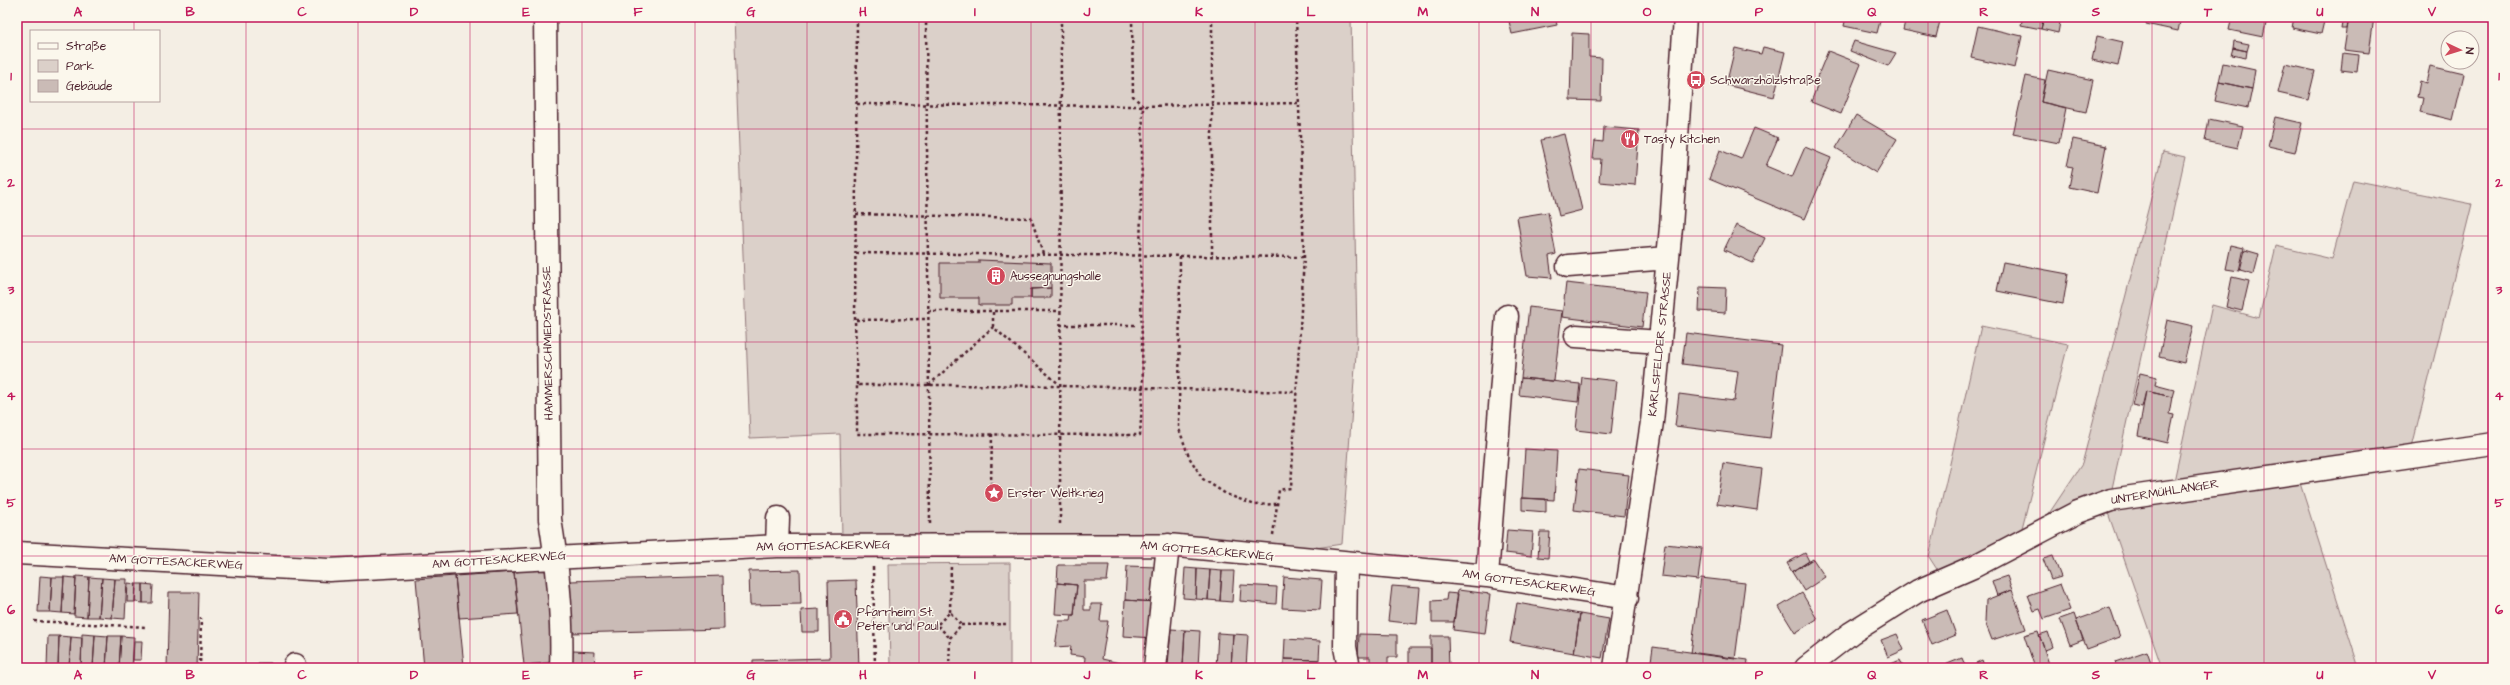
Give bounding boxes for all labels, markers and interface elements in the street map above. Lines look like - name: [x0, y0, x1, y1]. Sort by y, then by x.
- text: A: [74, 3, 83, 21]
- text: B: [185, 3, 195, 21]
- text: C: [297, 3, 307, 21]
- text: D: [410, 3, 419, 21]
- text: E: [522, 3, 530, 21]
- text: F: [633, 3, 643, 21]
- text: G: [746, 3, 756, 21]
- text: H: [859, 3, 867, 21]
- text: I: [974, 3, 976, 21]
- text: J: [1083, 3, 1091, 21]
- text: K: [1195, 3, 1203, 21]
- text: L: [1306, 3, 1316, 21]
- text: M: [1418, 3, 1429, 21]
- text: N: [1531, 3, 1539, 21]
- text: O: [1643, 3, 1652, 21]
- text: P: [1755, 3, 1764, 21]
- text: Q: [1867, 3, 1877, 21]
- text: R: [1979, 3, 1989, 21]
- text: S: [2091, 3, 2101, 21]
- text: T: [2203, 3, 2213, 21]
- text: U: [2315, 3, 2324, 21]
- text: V: [2427, 3, 2437, 21]
- legend: [30, 30, 160, 102]
- north arrow: [2440, 30, 2480, 70]
- text: Straße: [66, 38, 107, 55]
- text: N: [2462, 47, 2477, 55]
- text: Park: [66, 58, 94, 75]
- text: 1: [10, 67, 12, 85]
- text: 1: [2498, 67, 2500, 85]
- bus stop icon: Schwarzhölzlstraße: [1685, 69, 1707, 91]
- place label: Schwarzhölzlstraße: [1710, 72, 1821, 89]
- text: Gebäude: [66, 78, 113, 95]
- restaurant icon: Tasty Kitchen: [1619, 128, 1641, 150]
- place label: Tasty Kitchen: [1644, 131, 1720, 149]
- text: 2: [6, 174, 15, 192]
- text: 2: [2494, 174, 2503, 192]
- building icon: Aussegnungshalle: [985, 265, 1007, 287]
- street label: HAMMERSCHMIEDSTRASSE: [538, 266, 558, 420]
- place label: Aussegnungshalle: [1010, 268, 1102, 286]
- street label: KARLSFELDER STRASSE: [1644, 271, 1676, 417]
- text: 3: [7, 281, 15, 299]
- text: 3: [2495, 281, 2503, 299]
- text: 4: [7, 387, 16, 405]
- text: 4: [2495, 387, 2504, 405]
- street label: UNTERMÜHLANGER: [2110, 475, 2220, 509]
- place icon: Erster Weltkrieg: [983, 482, 1005, 504]
- place label: Erster Weltkrieg: [1008, 485, 1104, 503]
- text: 5: [6, 494, 16, 512]
- text: 5: [2494, 494, 2504, 512]
- street label: AM GOTTESACKERWEG: [756, 536, 891, 556]
- street label: AM GOTTESACKERWEG: [1139, 537, 1275, 565]
- street label: AM GOTTESACKERWEG: [431, 547, 567, 573]
- street label: AM GOTTESACKERWEG: [108, 550, 244, 574]
- street label: AM GOTTESACKERWEG: [1461, 565, 1597, 601]
- text: 6: [7, 601, 16, 619]
- text: 6: [2495, 601, 2504, 619]
- place label: Pfarrheim St. Peter und Paul: [857, 604, 939, 635]
- public building icon: Pfarrheim St. Peter und Paul: [832, 608, 854, 630]
- text: A: [74, 666, 83, 684]
- text: B: [185, 666, 195, 684]
- text: C: [297, 666, 307, 684]
- text: D: [410, 666, 419, 684]
- text: E: [522, 666, 530, 684]
- text: F: [633, 666, 643, 684]
- text: G: [746, 666, 756, 684]
- text: H: [859, 666, 867, 684]
- text: I: [974, 666, 976, 684]
- text: J: [1083, 666, 1091, 684]
- text: K: [1195, 666, 1203, 684]
- text: L: [1306, 666, 1316, 684]
- text: M: [1418, 666, 1429, 684]
- text: N: [1531, 666, 1539, 684]
- text: O: [1643, 666, 1652, 684]
- text: P: [1755, 666, 1764, 684]
- text: Q: [1867, 666, 1877, 684]
- text: R: [1979, 666, 1989, 684]
- text: S: [2091, 666, 2101, 684]
- text: T: [2203, 666, 2213, 684]
- text: U: [2315, 666, 2324, 684]
- text: V: [2427, 666, 2437, 684]

